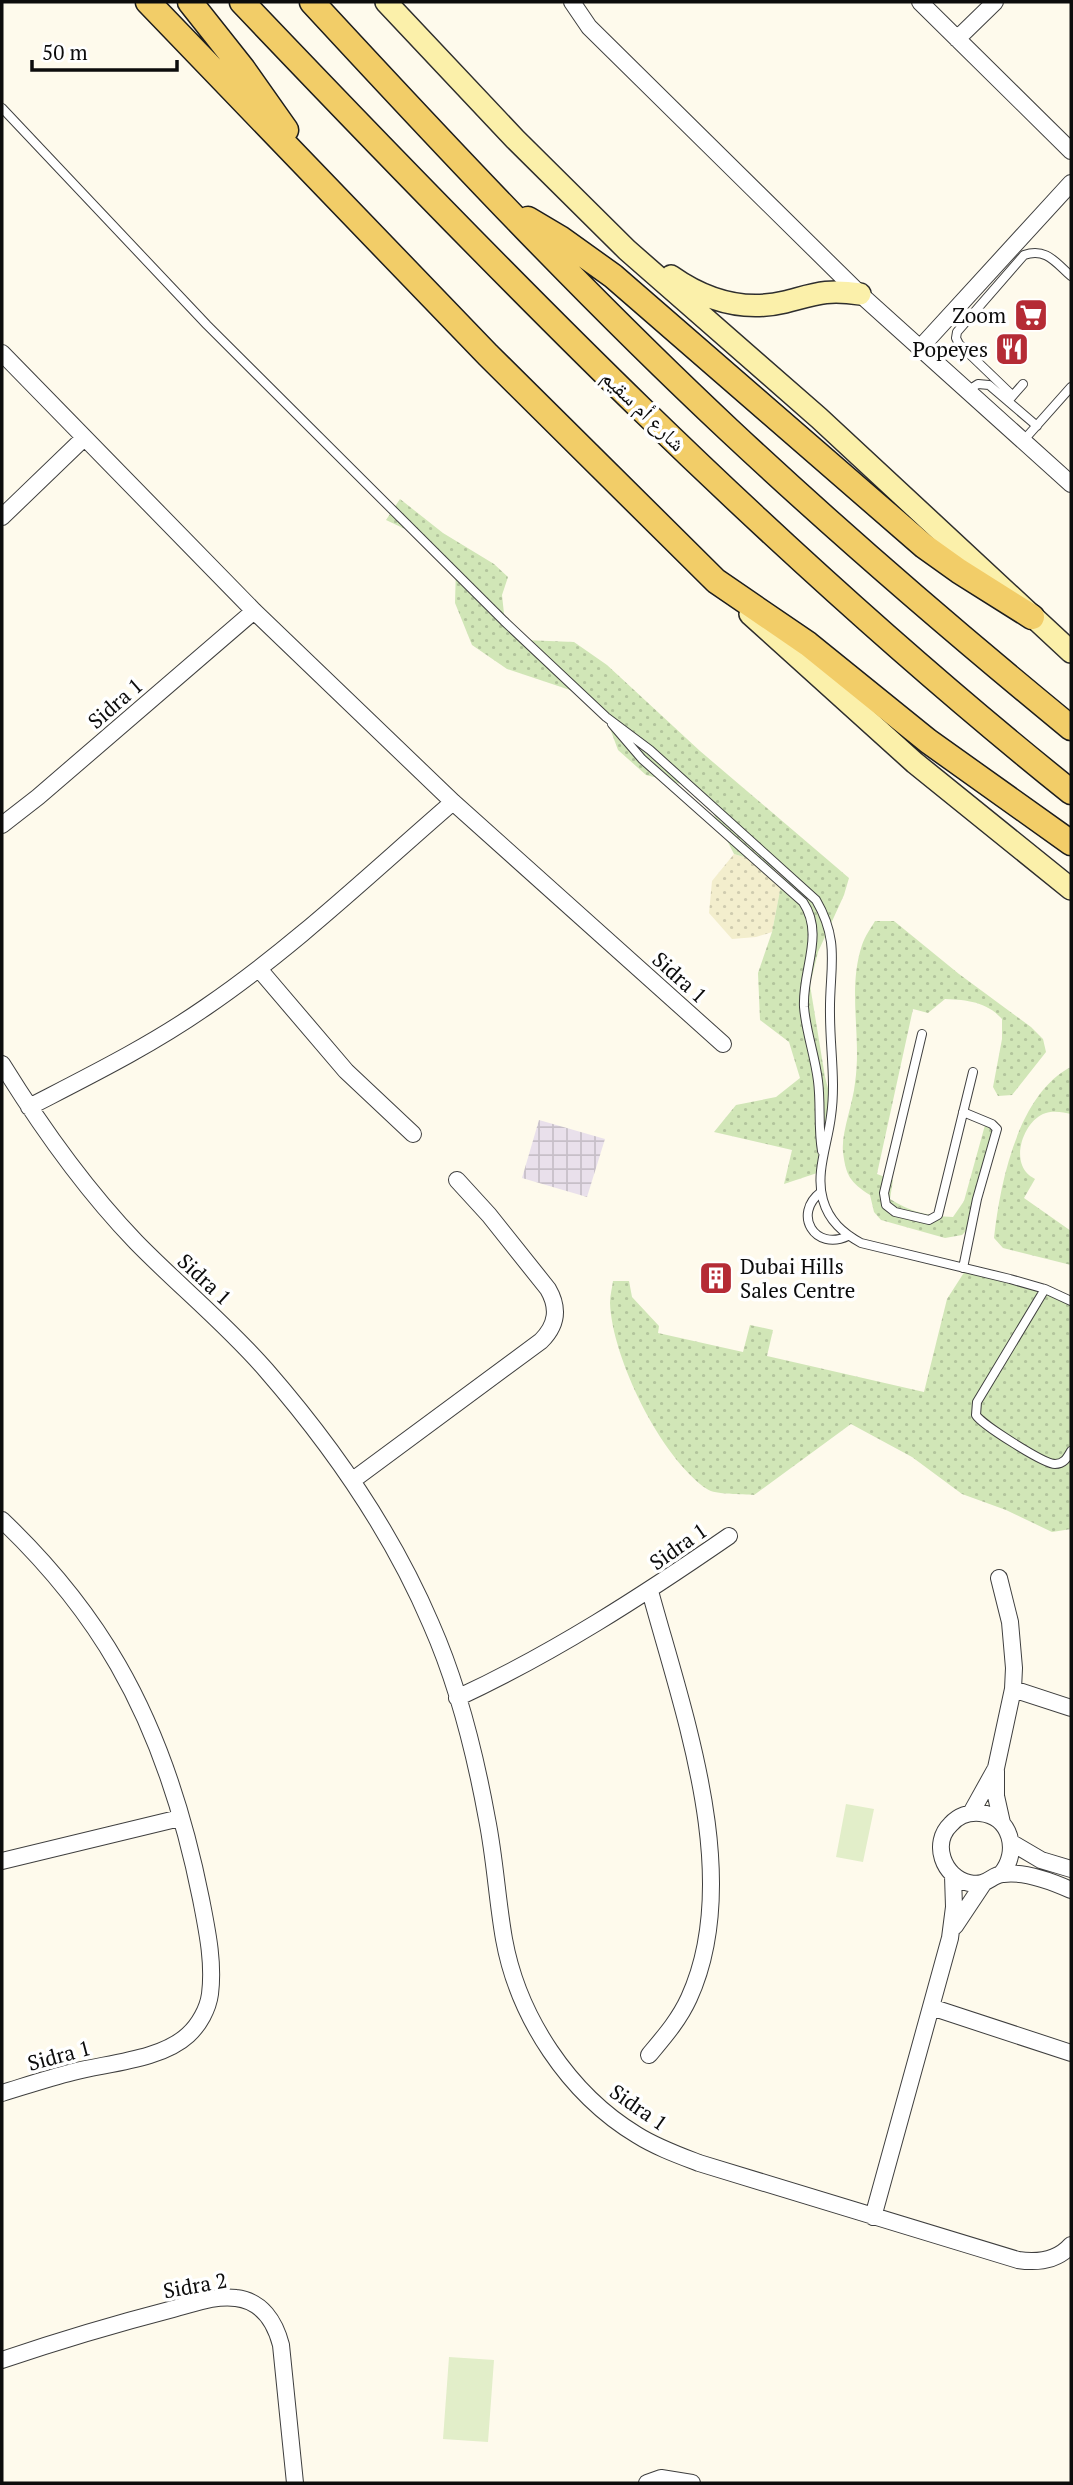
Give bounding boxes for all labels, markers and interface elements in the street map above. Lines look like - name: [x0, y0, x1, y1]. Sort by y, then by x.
- scale bar: [32, 28, 177, 72]
- text: 50 m: [42, 38, 88, 66]
- supermarket icon: Zoom: [1012, 296, 1050, 334]
- place label: Zoom: [952, 301, 1006, 329]
- restaurant icon: Popeyes: [993, 330, 1031, 368]
- place label: Popeyes: [913, 335, 988, 363]
- street label: شارع أم سقيم: [595, 363, 692, 458]
- street label: Sidra 1: [82, 671, 148, 735]
- street label: Sidra 1: [647, 945, 713, 1009]
- street label: Sidra 1: [172, 1247, 238, 1311]
- place label: Dubai Hills Sales Centre: [740, 1252, 855, 1304]
- building icon: Dubai Hills Sales Centre: [697, 1259, 735, 1297]
- street label: Sidra 1: [644, 1516, 712, 1576]
- street label: Sidra 1: [24, 2033, 94, 2077]
- street label: Sidra 1: [605, 2077, 673, 2137]
- street label: Sidra 2: [161, 2266, 229, 2304]

